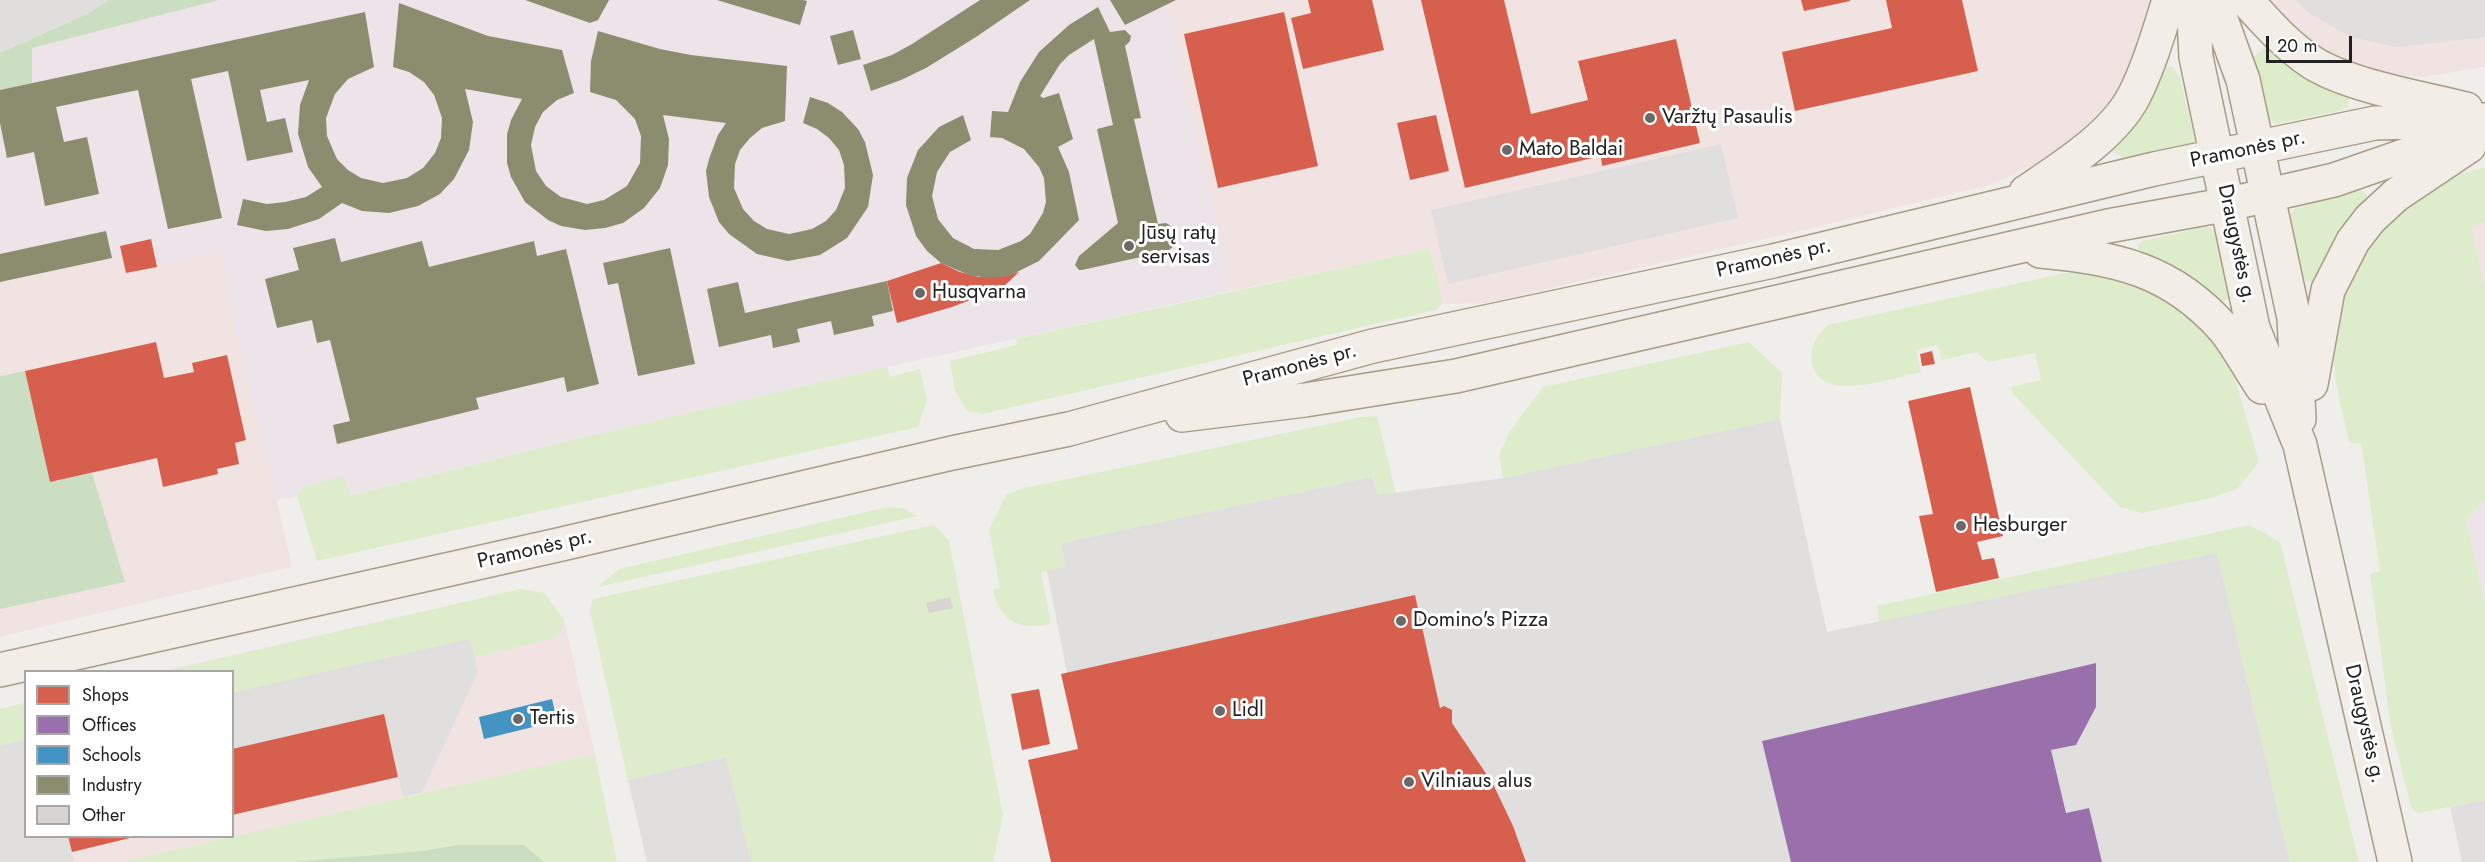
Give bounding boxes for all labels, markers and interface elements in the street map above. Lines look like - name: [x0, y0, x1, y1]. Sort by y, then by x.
- scale bar: [2269, 24, 2354, 62]
- text: 20 m: [2277, 33, 2317, 59]
- place label: Varžtų Pasaulis: [1662, 105, 1792, 131]
- marker: Varžtų Pasaulis: [1643, 111, 1657, 125]
- street label: Pramonės pr.: [2188, 126, 2308, 174]
- place label: Mato Baldai: [1519, 137, 1623, 163]
- marker: Mato Baldai: [1500, 143, 1514, 157]
- street label: Draugystės g.: [2211, 182, 2261, 306]
- place label: Jūsų ratų servisas: [1141, 221, 1216, 271]
- street label: Pramonės pr.: [1714, 234, 1834, 284]
- marker: Jūsų ratų servisas: [1122, 239, 1136, 253]
- place label: Husqvarna: [932, 280, 1026, 306]
- marker: Husqvarna: [913, 286, 927, 300]
- street label: Pramonės pr.: [1240, 339, 1360, 393]
- place label: Hesburger: [1973, 513, 2067, 539]
- marker: Hesburger: [1954, 519, 1968, 533]
- street label: Pramonės pr.: [475, 525, 595, 575]
- place label: Domino's Pizza: [1413, 608, 1548, 634]
- marker: Domino's Pizza: [1394, 614, 1408, 628]
- street label: Draugystės g.: [2338, 662, 2390, 786]
- legend: [24, 670, 234, 838]
- text: Shops: [82, 682, 129, 708]
- place label: Lidl: [1232, 698, 1264, 724]
- marker: Lidl: [1213, 704, 1227, 718]
- place label: Tertis: [530, 706, 575, 732]
- text: Offices: [82, 712, 136, 738]
- marker: Tertis: [511, 712, 525, 726]
- text: Schools: [82, 742, 141, 768]
- place label: Vilniaus alus: [1421, 769, 1532, 795]
- text: Industry: [82, 772, 142, 798]
- marker: Vilniaus alus: [1402, 775, 1416, 789]
- text: Other: [82, 802, 125, 828]

